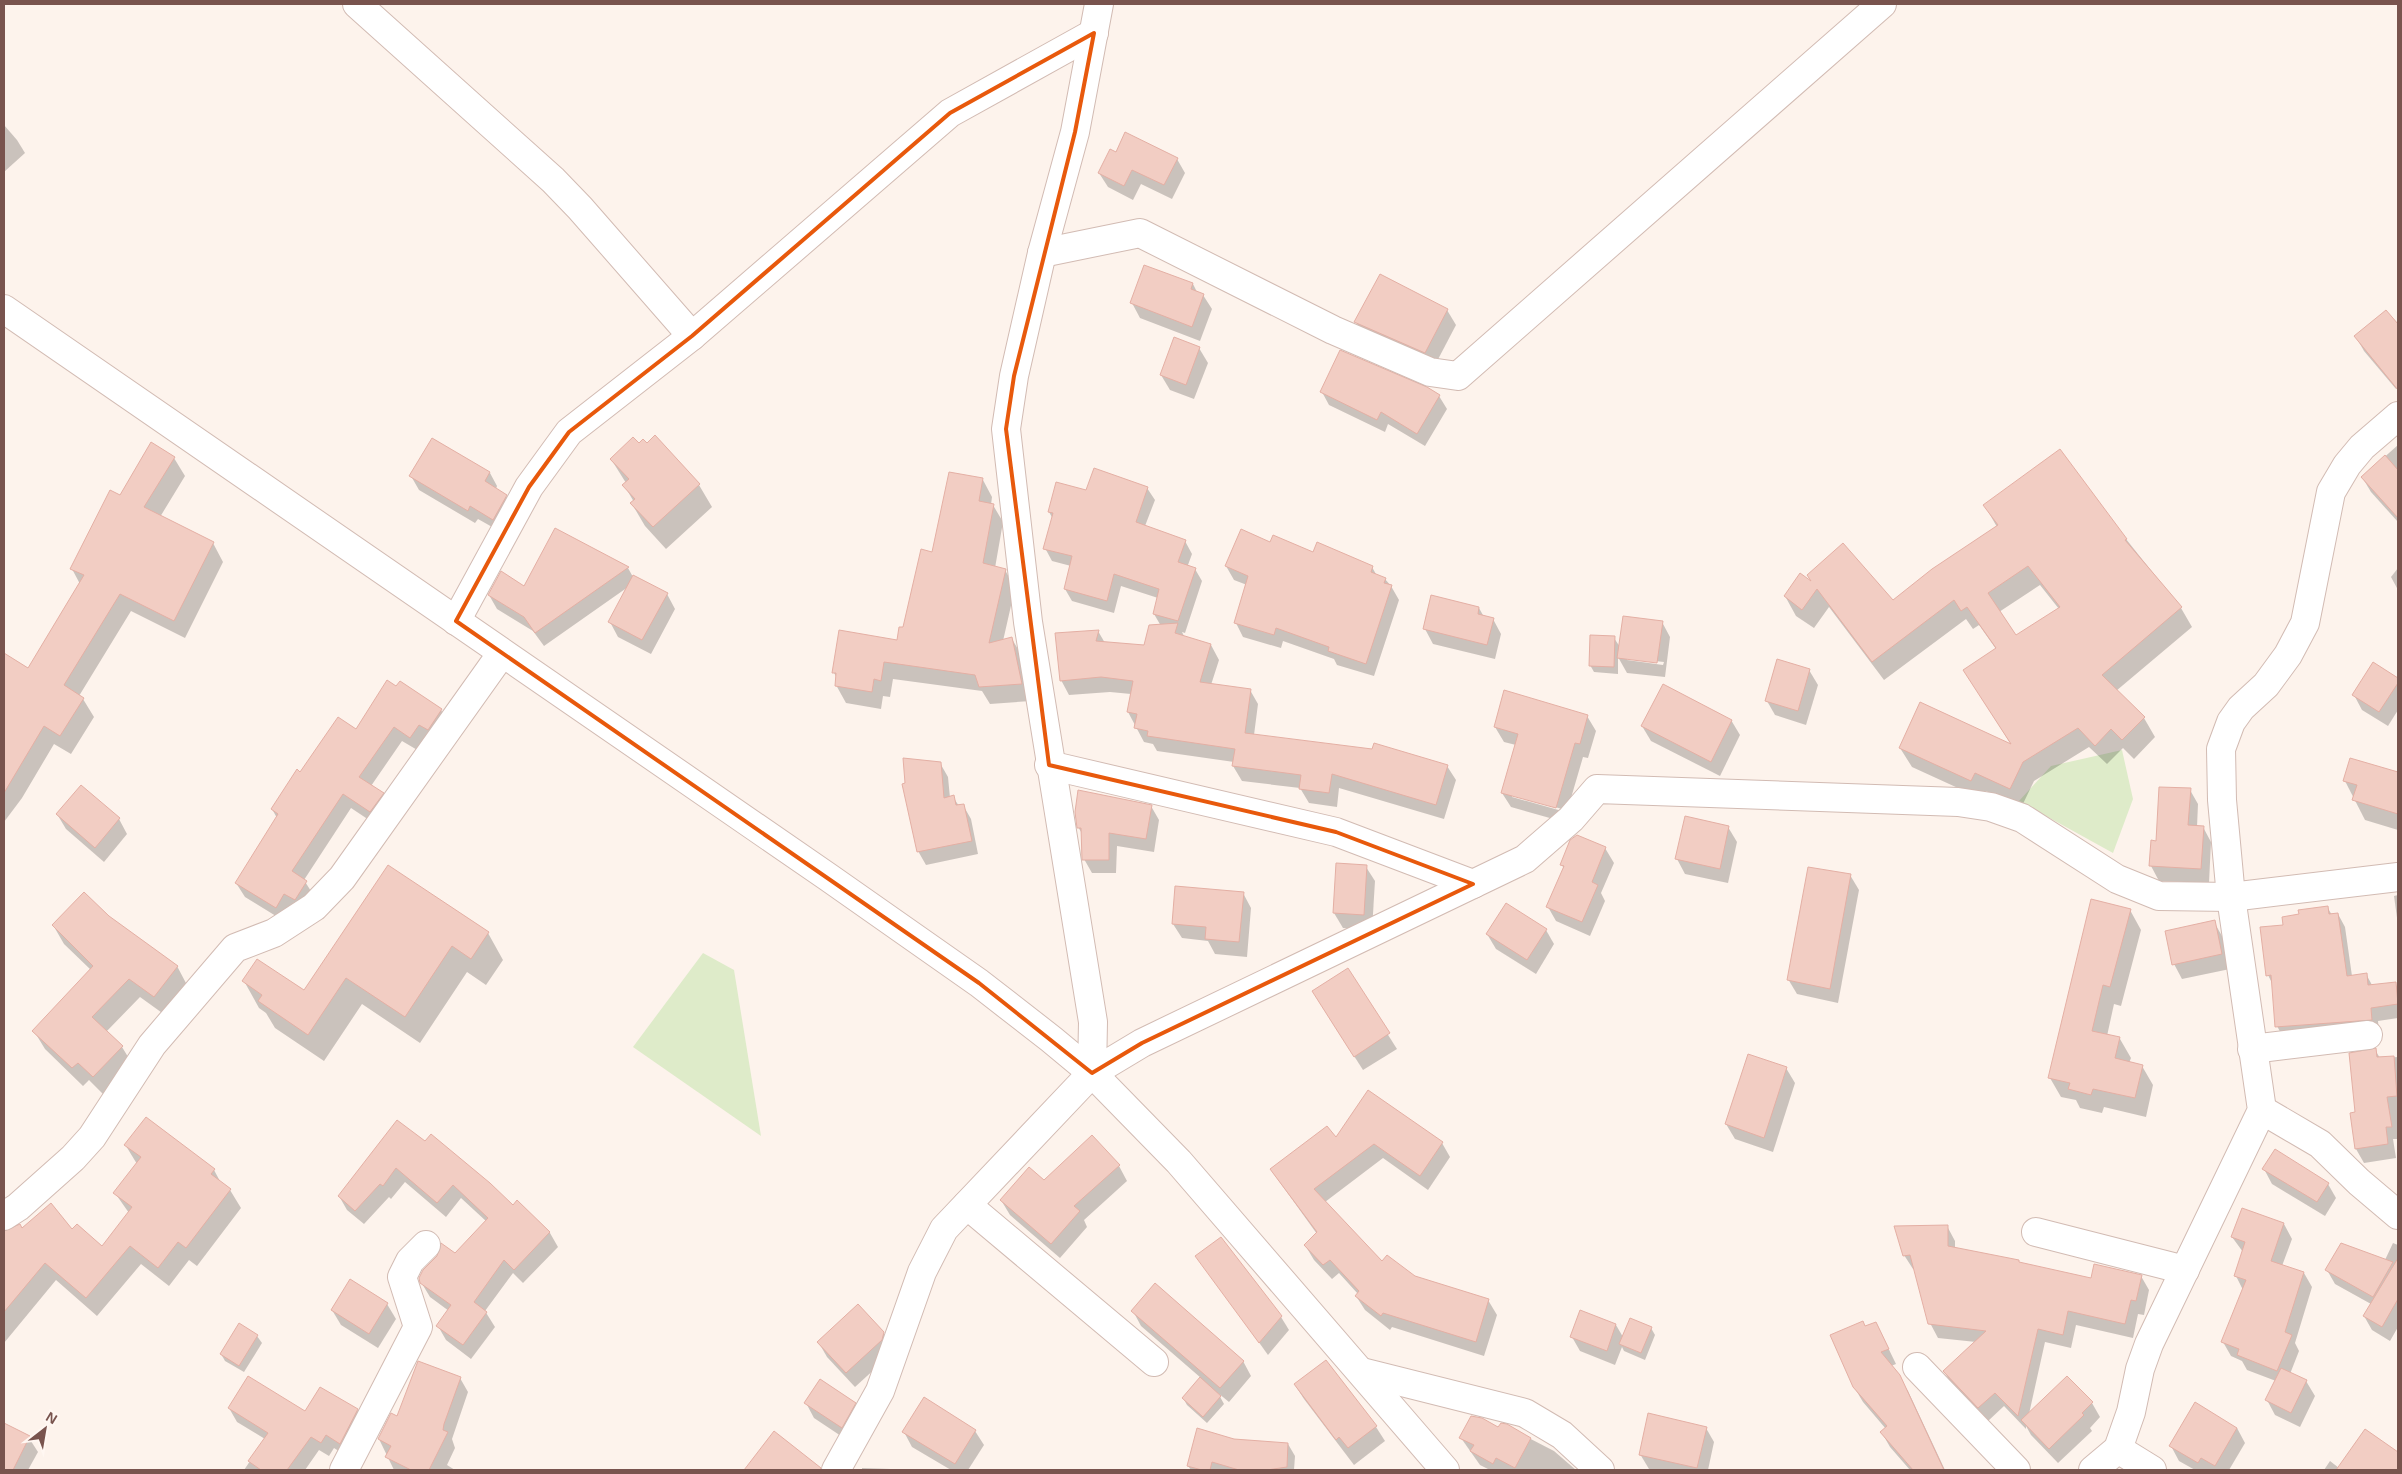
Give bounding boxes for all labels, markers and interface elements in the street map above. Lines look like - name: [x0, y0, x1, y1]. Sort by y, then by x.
- north arrow: [20, 1404, 70, 1454]
- text: N: [43, 1408, 60, 1427]

